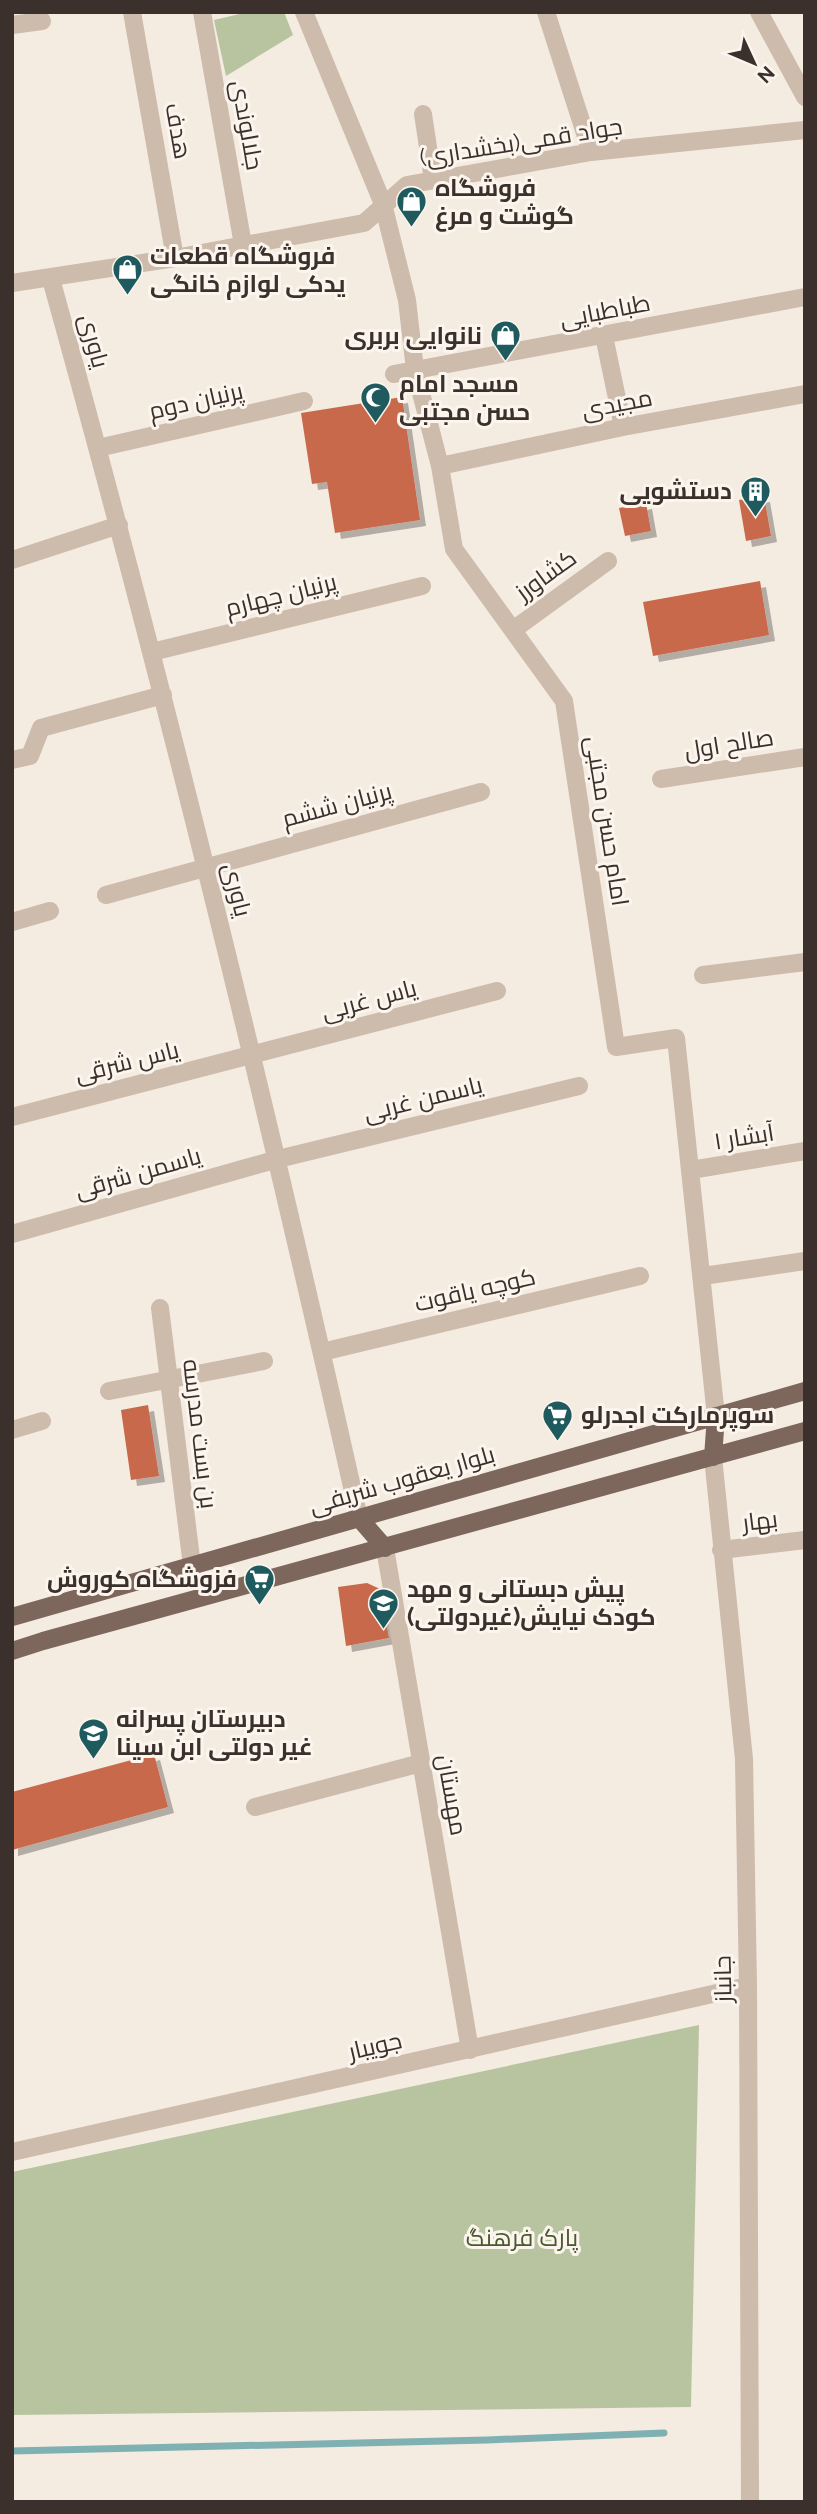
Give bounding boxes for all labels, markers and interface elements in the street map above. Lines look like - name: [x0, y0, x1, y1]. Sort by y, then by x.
- north arrow: [719, 28, 789, 98]
- text: N: [753, 62, 779, 88]
- street label: جلالوندی: [225, 78, 270, 172]
- street label: هدف: [159, 100, 198, 161]
- street label: جواد قمی(بخشداری): [417, 111, 624, 172]
- place label: فروشگاه گوشت و مرغ: [435, 173, 574, 232]
- shop icon: فروشگاه گوشت و مرغ: [395, 185, 429, 229]
- place label: فروشگاه قطعات یدکی لوازم خانگی: [150, 241, 346, 300]
- shop icon: فروشگاه قطعات یدکی لوازم خانگی: [110, 253, 144, 297]
- street label: طباطبایی: [557, 288, 653, 333]
- street label: یاوری: [73, 311, 116, 371]
- shop icon: نانوایی بربری: [488, 319, 522, 363]
- place label: نانوایی بربری: [345, 321, 482, 350]
- place label: مسجد امام حسن مجتبی: [399, 369, 530, 426]
- street label: پرنیان دوم: [146, 375, 247, 427]
- mosque icon: مسجد امام حسن مجتبی: [359, 381, 393, 425]
- street label: مجیدی: [579, 382, 655, 425]
- building icon: دستشویی: [738, 474, 772, 518]
- place label: دستشویی: [620, 476, 732, 505]
- street label: کشاورز: [508, 543, 582, 608]
- street label: پرنیان چهارم: [222, 567, 341, 624]
- street label: صالح اول: [682, 722, 776, 767]
- street label: امام حسن مجتبی: [578, 734, 635, 908]
- street label: پرنیان ششم: [279, 776, 396, 835]
- street label: یاوری: [217, 860, 258, 920]
- street label: یاس غربی: [318, 973, 420, 1026]
- street label: یاس شرقی: [72, 1034, 183, 1088]
- street label: یاسمن غربی: [360, 1070, 486, 1127]
- street label: آبشار ۱: [712, 1117, 777, 1156]
- street label: یاسمن شرقی: [71, 1140, 205, 1204]
- street label: کوچه یاقوت: [412, 1262, 539, 1319]
- street label: بن بست مدرسه: [177, 1358, 224, 1510]
- supermarket icon: سوپرمارکت اجدرلو: [541, 1398, 575, 1442]
- place label: سوپرمارکت اجدرلو: [581, 1400, 774, 1432]
- street label: بلوار یعقوب شریفی: [306, 1439, 498, 1520]
- street label: بهار: [738, 1504, 779, 1537]
- supermarket icon: فزوشگاه کوروش: [243, 1562, 277, 1606]
- place label: فزوشگاه کوروش: [47, 1564, 237, 1593]
- place label: پیش دبستانی و مهد کودک نیایش(غیردولتی): [407, 1574, 656, 1631]
- school or university icon: پیش دبستانی و مهد کودک نیایش(غیردولتی): [367, 1586, 401, 1630]
- place label: دبیرستان پسرانه غیر دولتی ابن سینا: [116, 1704, 313, 1761]
- school or university icon: دبیرستان پسرانه غیر دولتی ابن سینا: [76, 1716, 110, 1760]
- street label: مهستان: [431, 1752, 474, 1838]
- street label: جانباز: [708, 1955, 737, 2005]
- street label: جویبار: [343, 2025, 404, 2066]
- park label: پارک فرهنگ: [466, 2223, 579, 2254]

